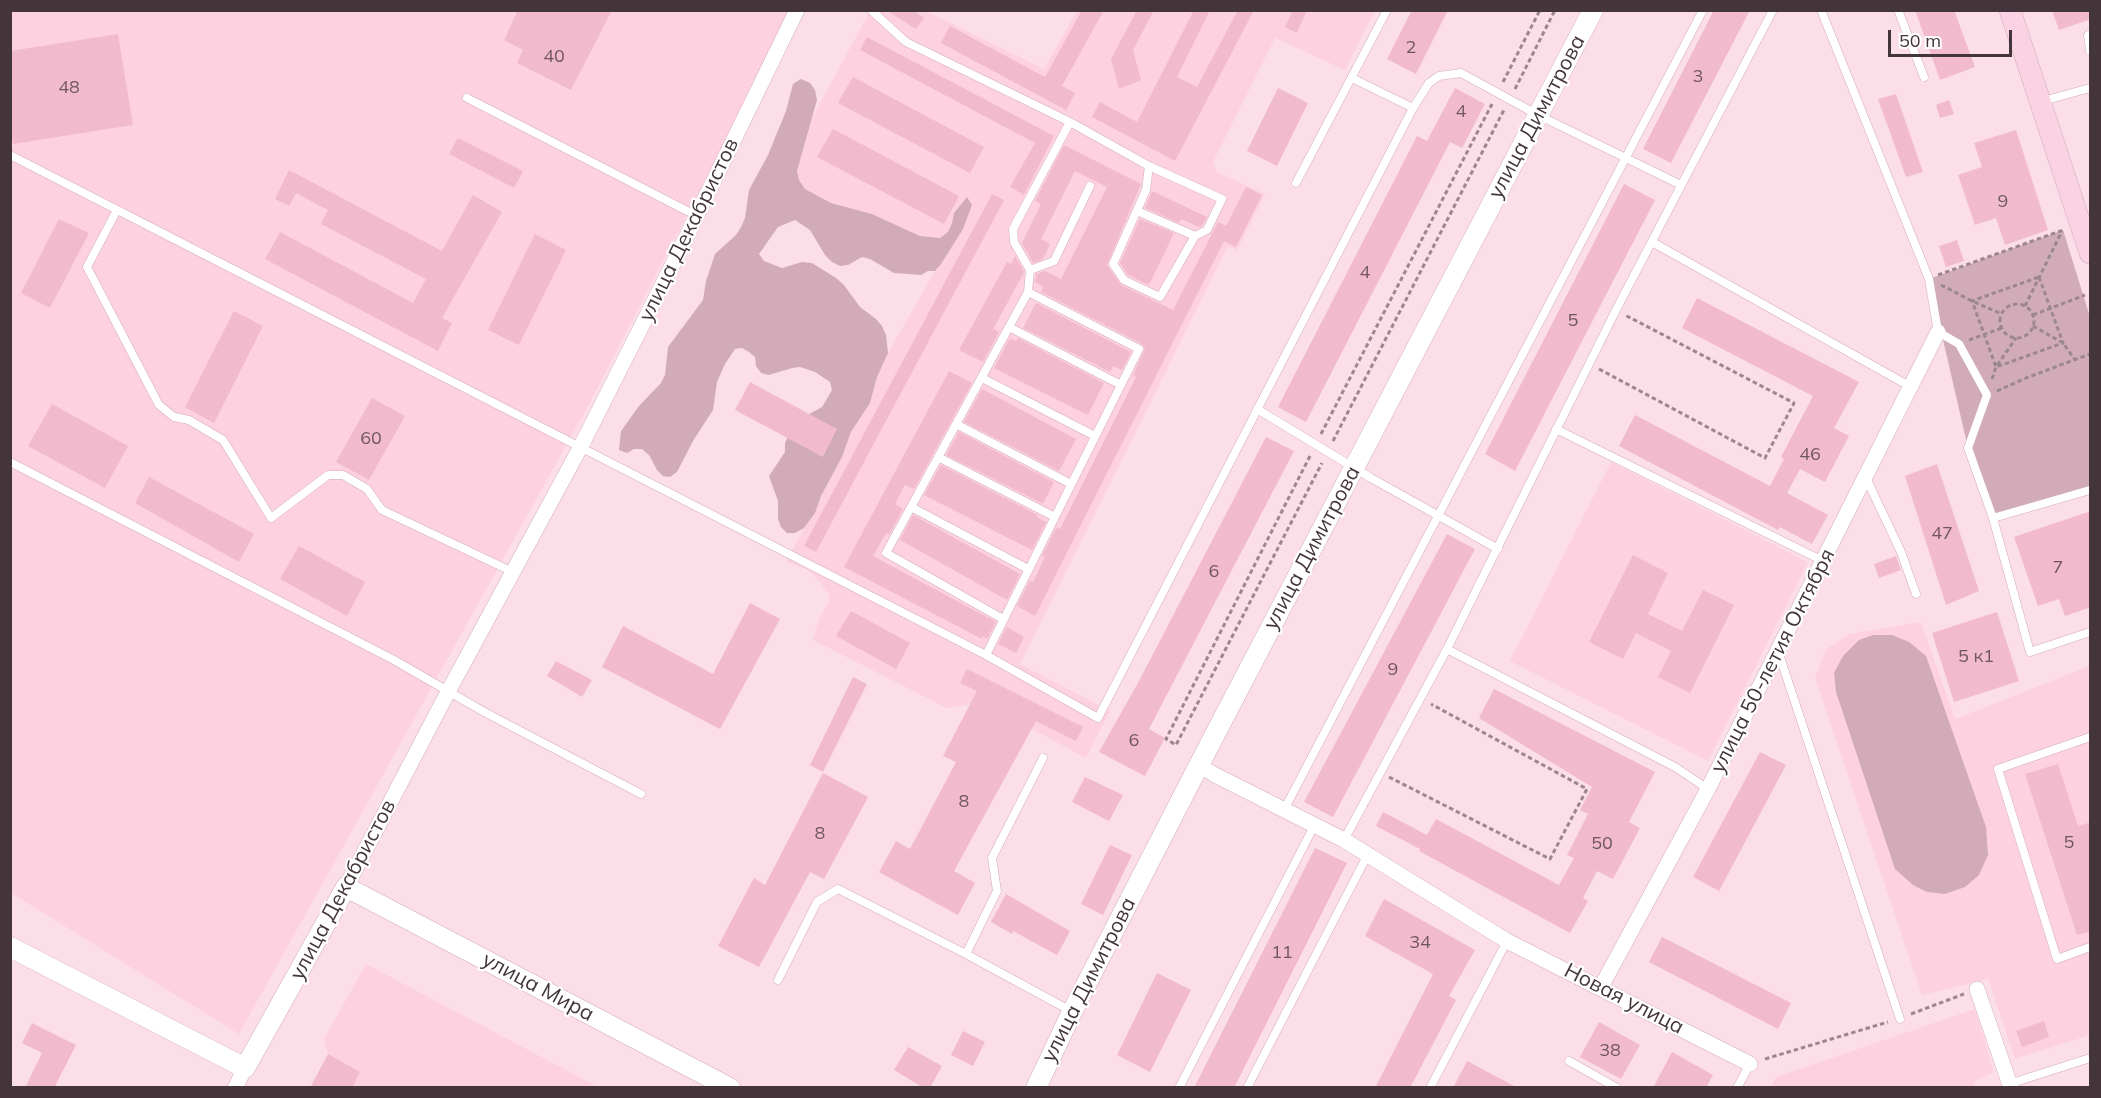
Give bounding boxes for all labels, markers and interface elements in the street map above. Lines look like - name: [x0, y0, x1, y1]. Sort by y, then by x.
- scale bar: [1891, 18, 2016, 56]
- text: 50 m: [1899, 29, 1941, 52]
- street label: улица Димитрова: [1483, 31, 1591, 203]
- house number: 2: [1406, 37, 1416, 59]
- house number: 40: [543, 46, 565, 68]
- house number: 3: [1693, 66, 1703, 88]
- house number: 48: [58, 77, 80, 99]
- house number: 4: [1456, 101, 1466, 123]
- street label: улица Декабристов: [634, 134, 744, 326]
- house number: 9: [1998, 191, 2008, 213]
- house number: 4: [1360, 262, 1370, 284]
- house number: 5: [1568, 310, 1578, 332]
- house number: 60: [360, 428, 382, 450]
- house number: 46: [1799, 444, 1821, 466]
- street label: улица Димитрова: [1258, 462, 1366, 634]
- house number: 47: [1931, 523, 1953, 545]
- street label: улица 50-летия Октября: [1705, 545, 1841, 777]
- house number: 7: [2053, 557, 2063, 579]
- house number: 6: [1209, 561, 1219, 583]
- house number: 5 к1: [1958, 646, 1994, 668]
- house number: 9: [1388, 659, 1398, 681]
- house number: 6: [1129, 730, 1139, 752]
- house number: 8: [959, 791, 969, 813]
- street label: улица Декабристов: [285, 795, 401, 985]
- house number: 8: [815, 823, 825, 845]
- house number: 5: [2064, 832, 2074, 854]
- house number: 50: [1591, 833, 1613, 855]
- street label: улица Димитрова: [1037, 893, 1141, 1067]
- house number: 34: [1409, 932, 1431, 954]
- house number: 11: [1271, 942, 1293, 964]
- street label: улица Мира: [478, 947, 598, 1027]
- street label: Новая улица: [1560, 958, 1688, 1040]
- house number: 38: [1599, 1040, 1621, 1062]

